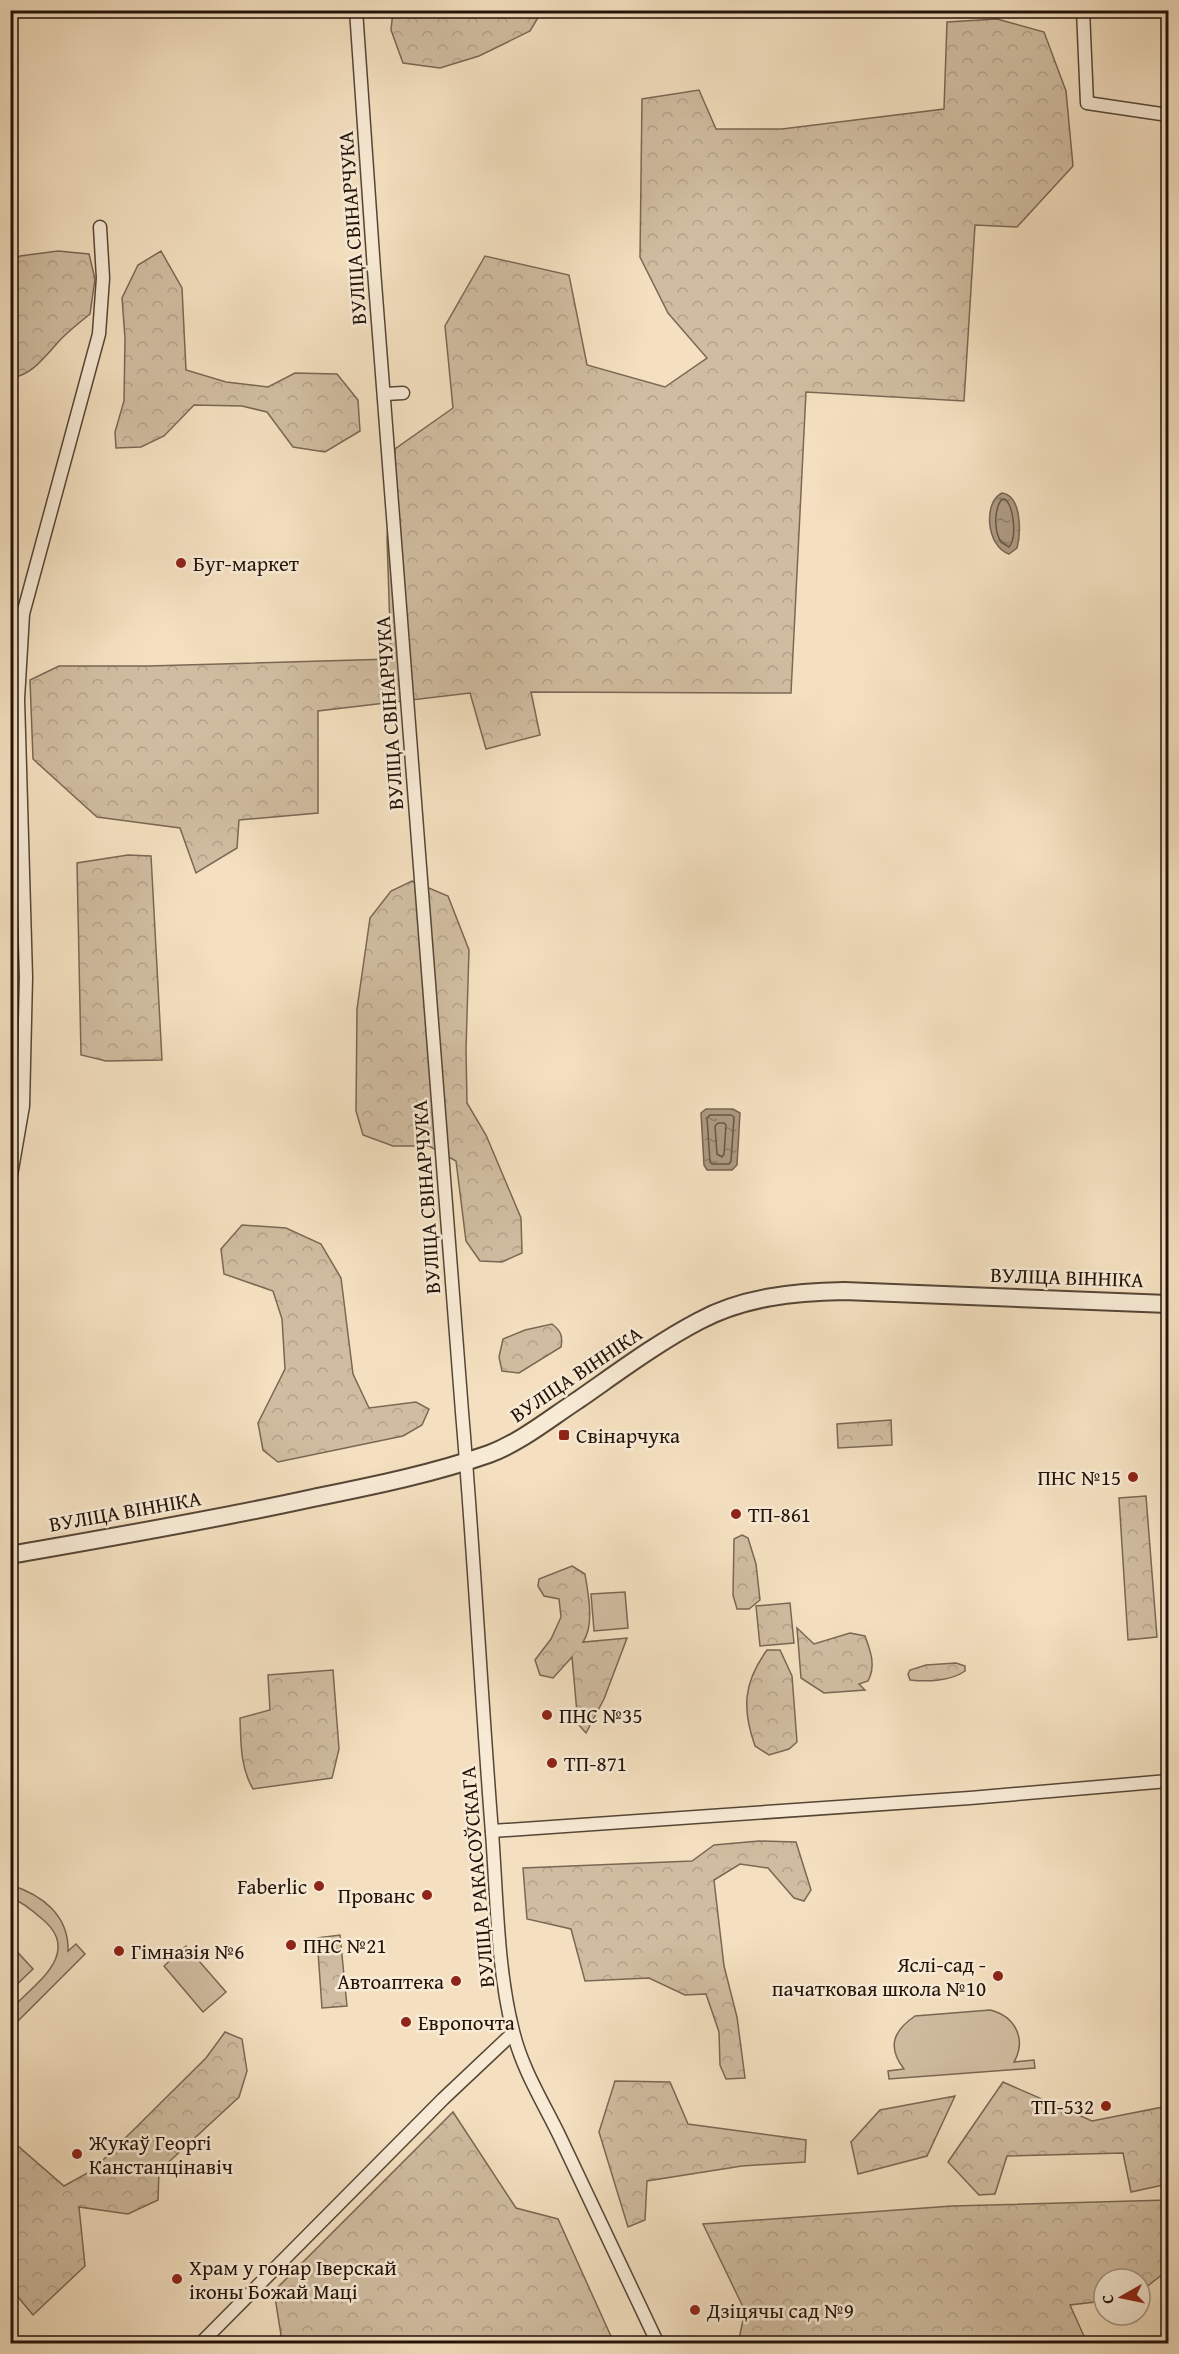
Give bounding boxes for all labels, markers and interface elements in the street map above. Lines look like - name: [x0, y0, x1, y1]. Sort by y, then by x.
- street label: ВУЛІЦА СВІНАРЧУКА: [330, 130, 374, 326]
- place label: Буг-маркет: [193, 548, 299, 579]
- marker: Буг-маркет: [174, 556, 188, 570]
- street label: ВУЛІЦА СВІНАРЧУКА: [367, 615, 411, 811]
- street label: ВУЛІЦА СВІНАРЧУКА: [404, 1099, 448, 1295]
- street label: ВУЛІЦА ВІННІКА: [990, 1259, 1145, 1295]
- street label: ВУЛІЦА ВІННІКА: [504, 1318, 649, 1430]
- place label: Свінарчука: [576, 1420, 680, 1451]
- marker: Свінарчука: [557, 1428, 571, 1442]
- place label: ПНС №15: [1037, 1462, 1121, 1493]
- marker: ПНС №15: [1126, 1470, 1140, 1484]
- street label: ВУЛІЦА ВІННІКА: [47, 1482, 204, 1540]
- place label: ТП-861: [748, 1499, 811, 1530]
- marker: ТП-861: [729, 1507, 743, 1521]
- place label: ПНС №35: [559, 1700, 643, 1731]
- marker: ПНС №35: [540, 1708, 554, 1722]
- place label: ТП-871: [564, 1748, 627, 1779]
- marker: ТП-871: [545, 1756, 559, 1770]
- street label: ВУЛІЦА РАКАСОЎСКАГА: [452, 1765, 502, 1989]
- place label: Faberlic: [237, 1871, 307, 1902]
- marker: Faberlic: [312, 1879, 326, 1893]
- place label: Прованс: [338, 1880, 415, 1911]
- marker: Прованс: [420, 1888, 434, 1902]
- place label: ПНС №21: [303, 1930, 387, 1961]
- place label: Гімназія №6: [131, 1936, 244, 1967]
- marker: ПНС №21: [284, 1938, 298, 1952]
- marker: Гімназія №6: [112, 1944, 126, 1958]
- place label: Яслі-сад - пачатковая школа №10: [772, 1949, 986, 2004]
- place label: Автоаптека: [337, 1966, 444, 1997]
- marker: Яслі-сад - пачатковая школа №10: [991, 1969, 1005, 1983]
- marker: Автоаптека: [449, 1974, 463, 1988]
- place label: Европочта: [418, 2007, 515, 2038]
- marker: Европочта: [399, 2015, 413, 2029]
- place label: ТП-532: [1031, 2091, 1094, 2122]
- marker: ТП-532: [1099, 2099, 1113, 2113]
- place label: Жукаў Георгі Канстанцінавіч: [88, 2127, 233, 2182]
- marker: Жукаў Георгі Канстанцінавіч: [70, 2147, 84, 2161]
- place label: Храм у гонар Іверскай іконы Божай Маці: [189, 2252, 397, 2307]
- north arrow: [1092, 2267, 1152, 2327]
- marker: Храм у гонар Іверскай іконы Божай Маці: [170, 2272, 184, 2286]
- text: С: [1095, 2293, 1120, 2306]
- place label: Дзіцячы сад №9: [706, 2295, 854, 2326]
- marker: Дзіцячы сад №9: [688, 2303, 702, 2317]

